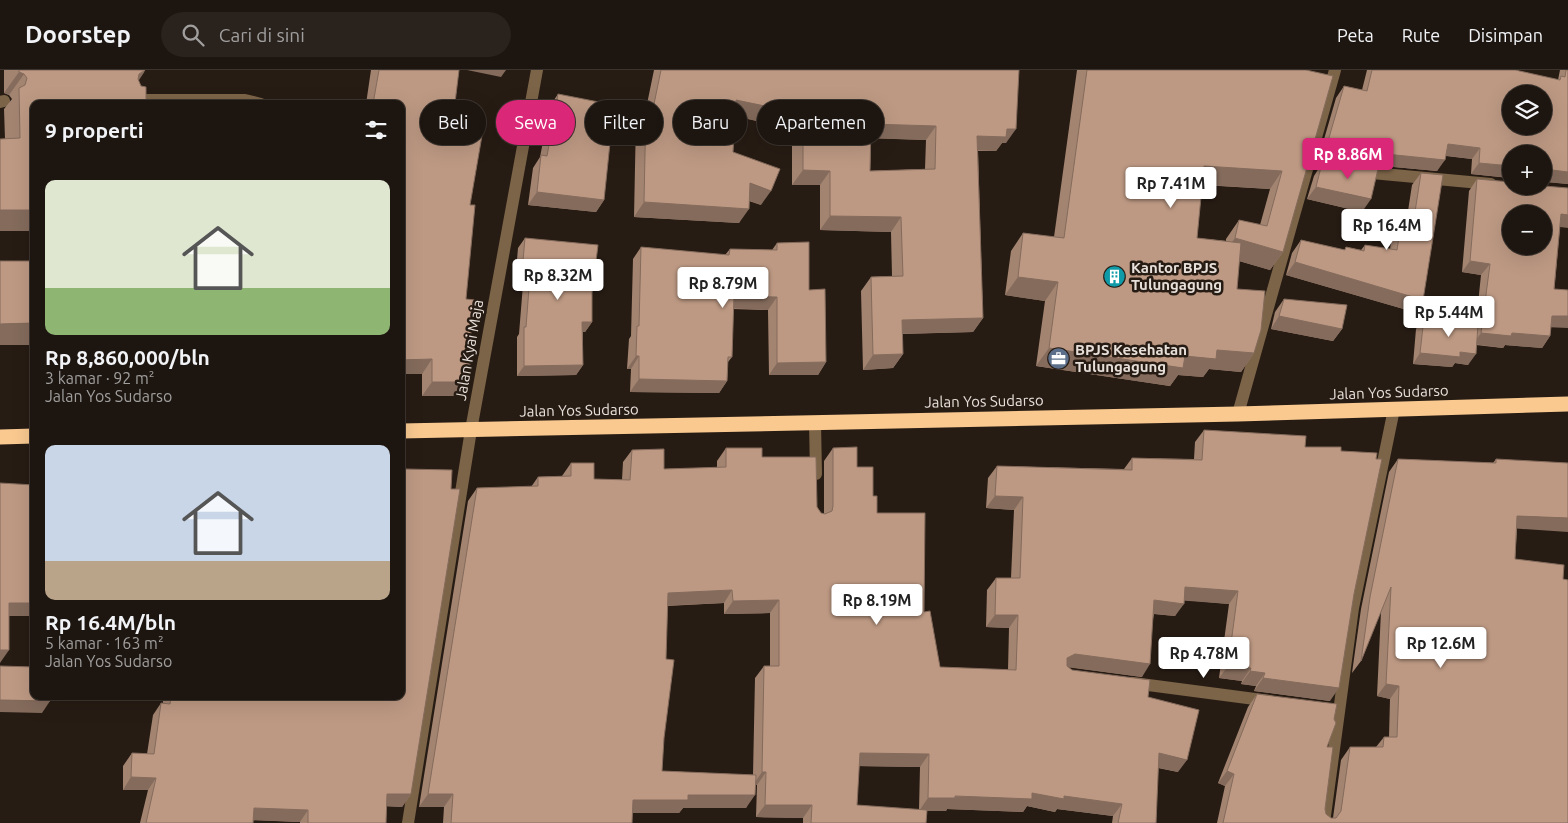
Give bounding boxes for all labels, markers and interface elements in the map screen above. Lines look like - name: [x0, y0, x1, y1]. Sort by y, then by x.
- search box: [161, 12, 511, 57]
- text: Doorstep: [25, 21, 131, 48]
- icon: search: [179, 21, 207, 49]
- text: Cari di sini: [219, 24, 305, 46]
- text: Peta: [1337, 25, 1374, 45]
- text: Rute: [1402, 25, 1440, 45]
- text: Disimpan: [1468, 25, 1543, 45]
- map controls: [1502, 85, 1552, 255]
- button: layers: [1502, 85, 1552, 135]
- chip: Beli: [420, 100, 486, 145]
- chip: Sewa: [496, 100, 575, 145]
- chip: Filter: [585, 100, 663, 145]
- chip: Baru: [673, 100, 747, 145]
- chip: Apartemen: [757, 100, 884, 145]
- icon: filters: [362, 116, 390, 144]
- text: 9 properti: [45, 118, 144, 142]
- pin: Rp 8.86M: [1296, 138, 1400, 180]
- text: Rp 8.86M: [1313, 145, 1383, 163]
- button: +: [1502, 145, 1552, 195]
- pin: Rp 7.41M: [1119, 166, 1223, 209]
- text: Rp 7.41M: [1136, 174, 1206, 192]
- button: −: [1502, 205, 1552, 255]
- pin: Rp 16.4M: [1335, 208, 1439, 251]
- icon: home: [173, 213, 263, 303]
- text: Rp 16.4M: [1352, 216, 1422, 234]
- pin: Rp 8.32M: [506, 258, 610, 301]
- place label: Kantor BPJS Tulungagung: [1131, 259, 1222, 293]
- building icon: Kantor BPJS Tulungagung: [1103, 264, 1127, 288]
- text: Rp 8.32M: [523, 266, 593, 284]
- pin: Rp 8.79M: [671, 266, 775, 309]
- text: Rp 8.79M: [688, 274, 758, 292]
- pin: Rp 5.44M: [1397, 296, 1501, 338]
- street label: Jalan Kyai Maja: [452, 298, 486, 402]
- text: Rp 5.44M: [1414, 303, 1484, 321]
- place label: BPJS Kesehatan Tulungagung: [1075, 341, 1187, 375]
- text: Rp 8,860,000/bln: [45, 345, 210, 369]
- office icon: BPJS Kesehatan Tulungagung: [1047, 346, 1071, 370]
- text: 3 kamar · 92 m²: [45, 369, 155, 387]
- street label: Jalan Yos Sudarso: [1329, 381, 1449, 403]
- text: Jalan Yos Sudarso: [45, 387, 172, 405]
- street label: Jalan Yos Sudarso: [924, 391, 1044, 411]
- street label: Jalan Yos Sudarso: [519, 400, 639, 420]
- icon: home: [173, 478, 263, 568]
- pin: Rp 8.19M: [825, 584, 929, 626]
- text: Rp 8.19M: [842, 591, 912, 609]
- text: Rp 16.4M/bln: [45, 610, 176, 634]
- pin: Rp 12.6M: [1389, 626, 1493, 669]
- text: 5 kamar · 163 m²: [45, 634, 164, 652]
- text: Rp 12.6M: [1406, 634, 1476, 652]
- pin: Rp 4.78M: [1152, 636, 1256, 679]
- text: Rp 4.78M: [1169, 644, 1239, 662]
- text: Jalan Yos Sudarso: [45, 652, 172, 670]

